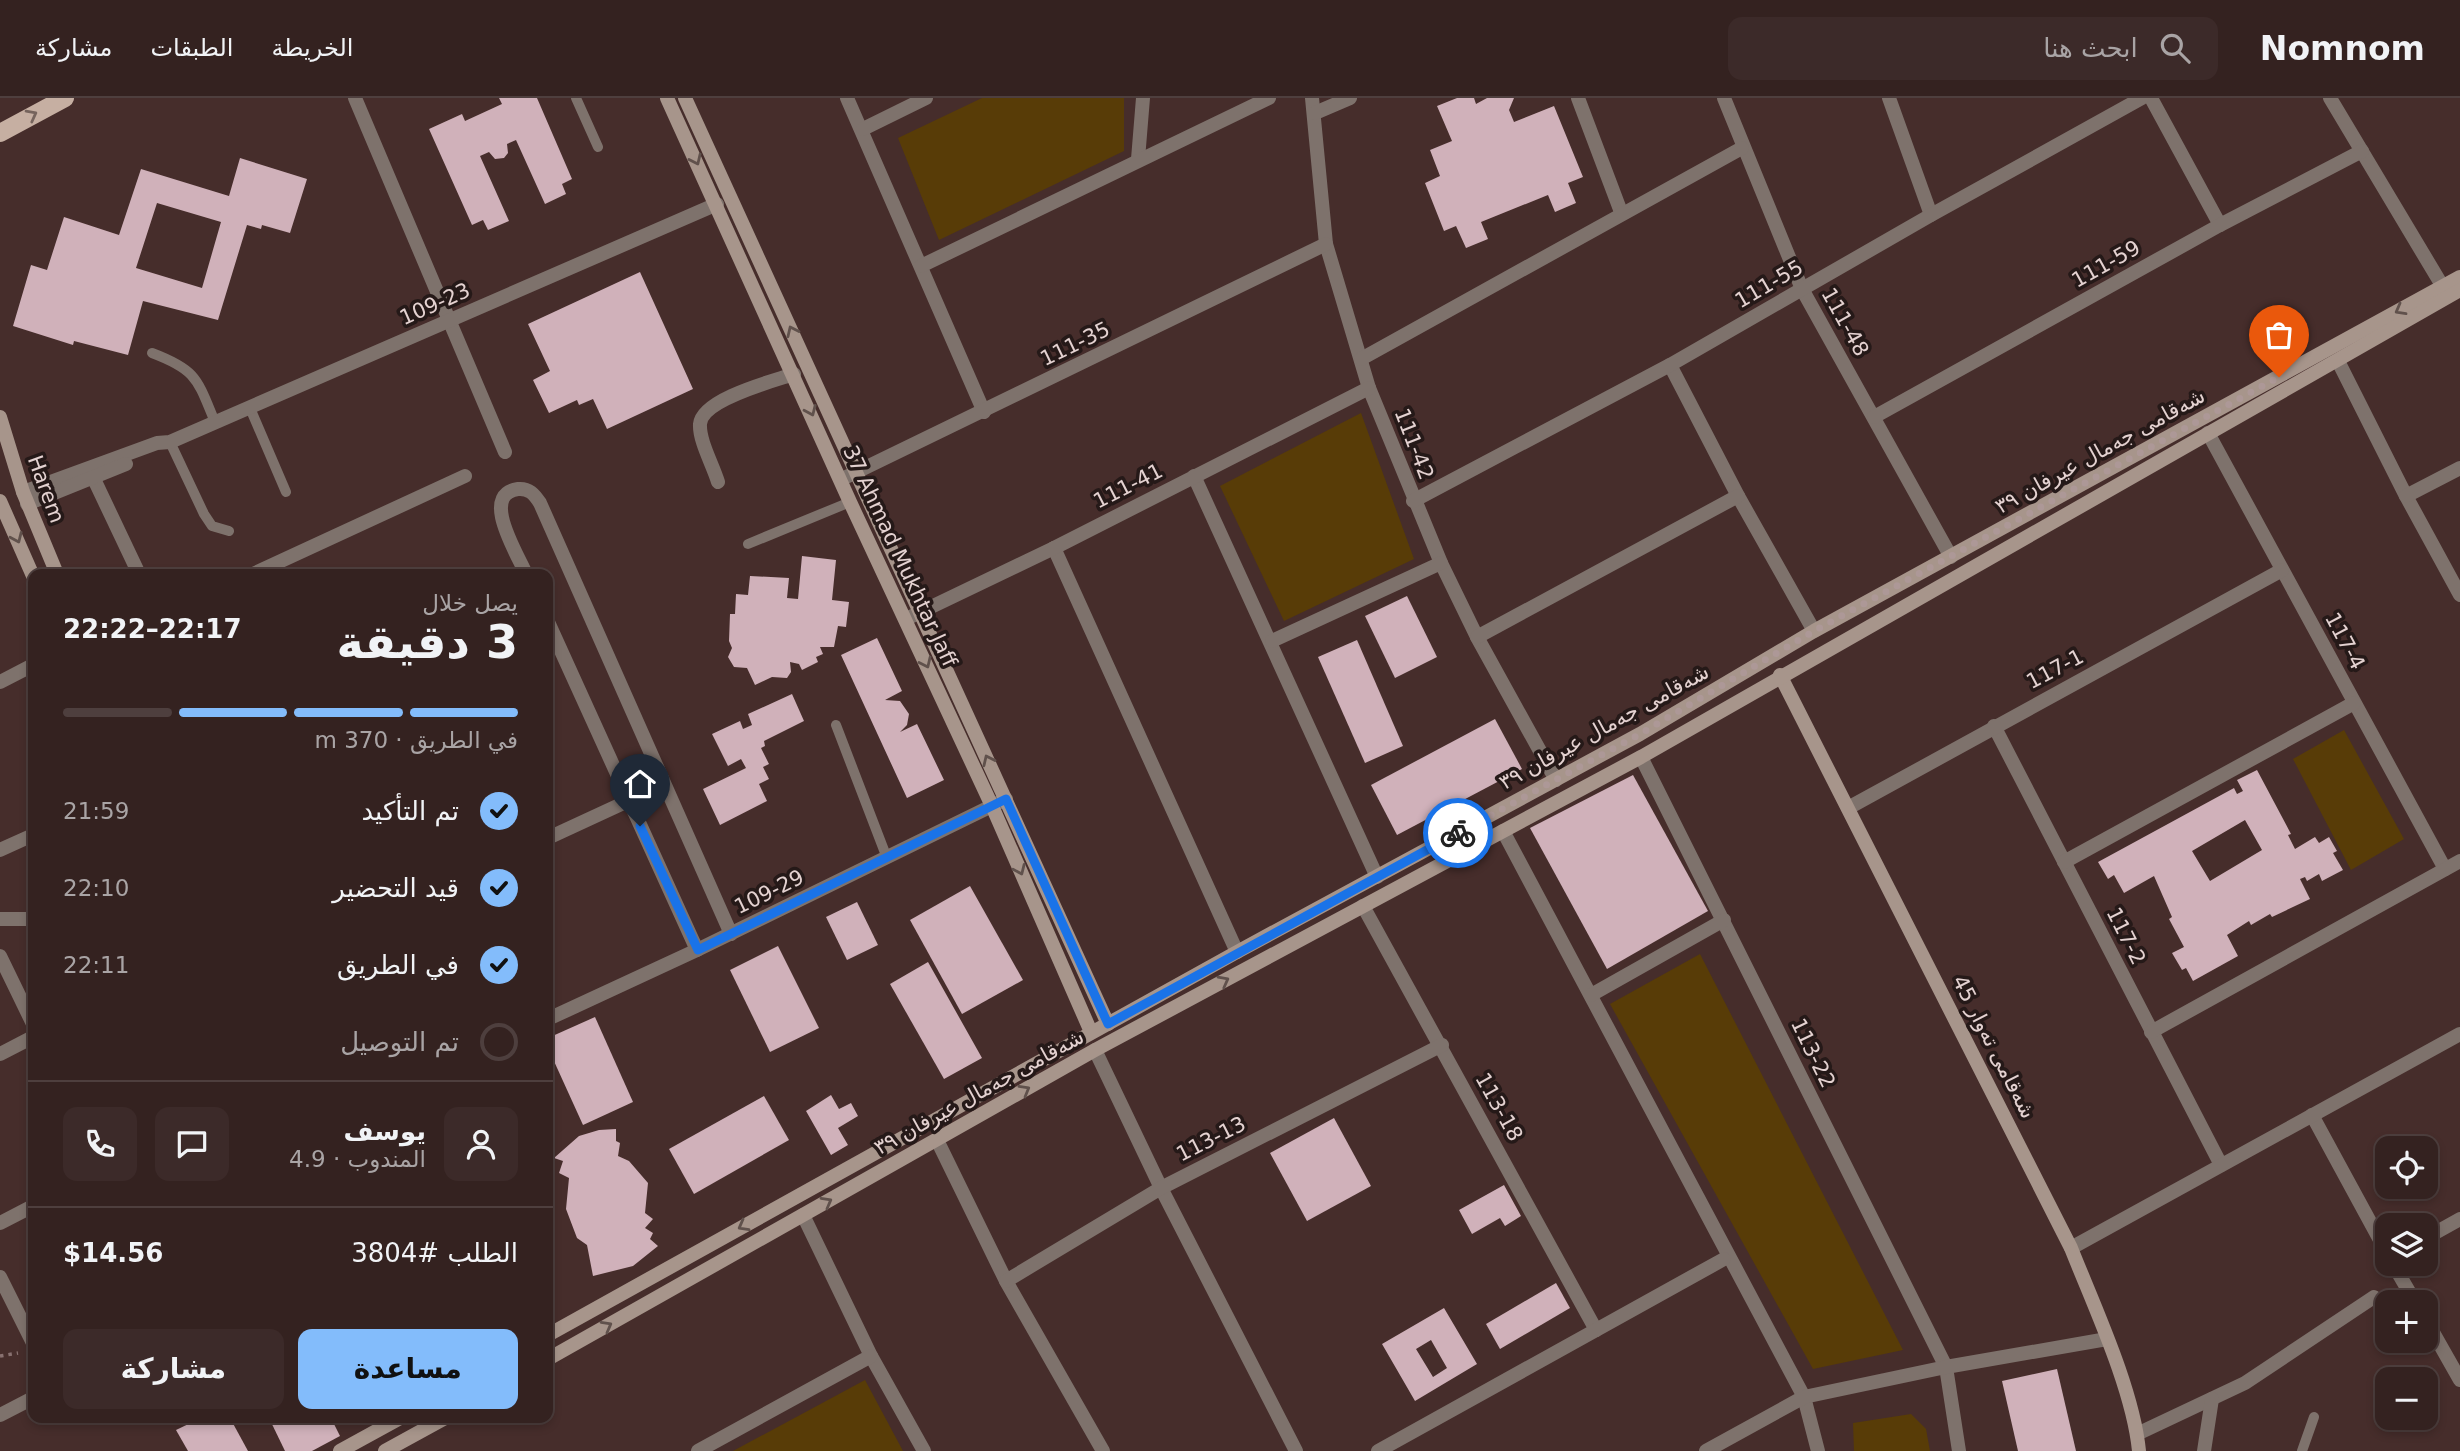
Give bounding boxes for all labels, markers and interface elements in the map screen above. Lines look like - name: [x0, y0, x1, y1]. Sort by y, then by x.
- search box: [1728, 17, 2218, 80]
- icon: search: [2156, 29, 2194, 67]
- text: Nomnom: [2260, 29, 2425, 68]
- text: ابحث هنا: [2043, 33, 2138, 63]
- text: مشاركة: [35, 34, 112, 62]
- text: الطبقات: [150, 34, 233, 62]
- text: الخريطة: [271, 34, 353, 62]
- one-way arrow: [25, 110, 38, 124]
- one-way arrow: [688, 153, 702, 165]
- street label: 111-59: [2068, 235, 2144, 293]
- street label: 111-55: [1731, 255, 1807, 313]
- street label: 109-23: [396, 278, 474, 330]
- street label: 111-48: [1816, 284, 1874, 360]
- one-way arrow: [2395, 302, 2408, 315]
- pin: [2249, 305, 2309, 377]
- icon: bag: [2260, 316, 2298, 354]
- street label: 111-35: [1036, 317, 1114, 371]
- one-way arrow: [786, 326, 800, 338]
- street label: شەقامی جەمال عیرفان ٣٩: [1991, 383, 2209, 519]
- one-way arrow: [803, 404, 817, 416]
- street label: 111-42: [1389, 405, 1439, 483]
- street label: 37 Ahmad Mukhtar Jaff: [838, 442, 962, 671]
- street label: Harem: [23, 452, 69, 526]
- street label: 111-41: [1089, 458, 1167, 514]
- one-way arrow: [9, 531, 23, 544]
- text: يصل خلال: [422, 590, 518, 616]
- street label: 117-4: [2320, 608, 2370, 674]
- text: 22:17–22:22: [63, 614, 242, 644]
- text: 3 دقيقة: [336, 615, 518, 669]
- street label: 117-1: [2022, 644, 2088, 694]
- one-way arrow: [918, 656, 932, 668]
- street label: شەقامی جەمال عیرفان ٣٩: [1495, 659, 1713, 795]
- text: في الطريق · 370 m: [314, 727, 518, 753]
- pin: [610, 754, 670, 826]
- one-way arrow: [983, 755, 997, 768]
- icon: home: [621, 765, 659, 803]
- icon: check: [480, 792, 518, 830]
- text: تم التأكيد: [361, 796, 459, 826]
- text: 21:59: [63, 798, 129, 824]
- courier: [1423, 798, 1493, 868]
- icon: bike: [1439, 814, 1477, 852]
- one-way arrow: [1012, 863, 1026, 875]
- street label: 109-29: [730, 865, 808, 919]
- icon: check: [480, 869, 518, 907]
- text: قيد التحضير: [332, 873, 459, 903]
- text: 22:10: [63, 875, 129, 901]
- street label: 117-2: [2101, 903, 2151, 969]
- icon: check: [480, 946, 518, 984]
- text: في الطريق: [337, 950, 459, 980]
- text: 22:11: [63, 952, 129, 978]
- street label: شەقامی تەوار 45: [1948, 971, 2040, 1123]
- one-way arrow: [1217, 975, 1229, 989]
- street label: 113-22: [1786, 1014, 1840, 1092]
- street label: شەقامی جەمال عیرفان ٣٩: [870, 1024, 1088, 1160]
- text: تم التوصيل: [340, 1027, 459, 1057]
- street label: 113-18: [1470, 1069, 1528, 1145]
- one-way arrow: [1017, 1085, 1030, 1098]
- button: phone: [63, 1107, 137, 1181]
- button: chat: [155, 1107, 229, 1181]
- button: person: [444, 1107, 518, 1181]
- street label: 113-13: [1172, 1111, 1250, 1167]
- text: يوسف: [343, 1116, 426, 1146]
- map controls: [2375, 1136, 2438, 1430]
- button: locate: [2375, 1136, 2438, 1199]
- text: المندوب · 4.9: [289, 1146, 426, 1172]
- one-way arrow: [819, 1197, 832, 1210]
- button: layers: [2375, 1213, 2438, 1276]
- one-way arrow: [738, 1218, 751, 1231]
- text: $14.56: [63, 1238, 163, 1268]
- text: الطلب #3804: [351, 1238, 518, 1268]
- button: +: [2375, 1290, 2438, 1353]
- one-way arrow: [600, 1321, 613, 1334]
- button: مشاركة: [63, 1329, 284, 1409]
- button: مساعدة: [298, 1329, 518, 1409]
- button: −: [2375, 1367, 2438, 1430]

